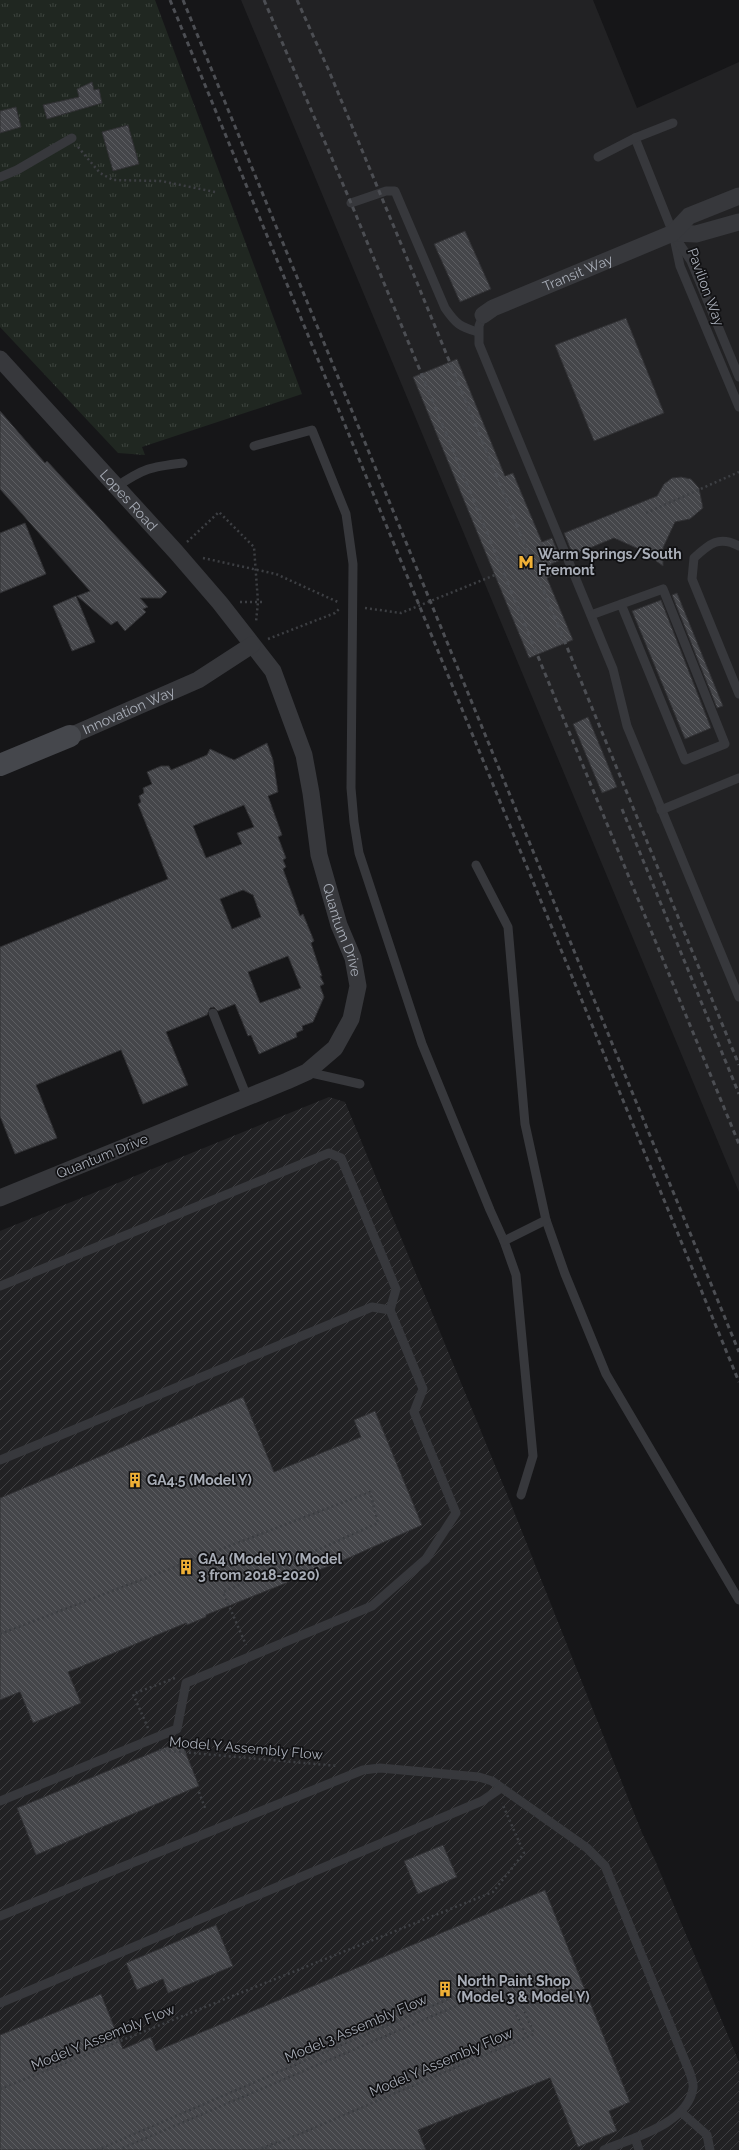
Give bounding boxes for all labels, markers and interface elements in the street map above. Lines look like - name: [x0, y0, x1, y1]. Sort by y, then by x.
- street label: Pavilion Way: [684, 246, 728, 329]
- street label: Transit Way: [540, 251, 616, 294]
- street label: Lopes Road: [97, 466, 161, 534]
- place label: Warm Springs/South Fremont: [538, 546, 682, 578]
- metro station icon: Warm Springs/South Fremont: [517, 553, 535, 571]
- street label: Innovation Way: [80, 683, 178, 738]
- street label: Quantum Drive: [319, 881, 364, 978]
- street label: Quantum Drive: [54, 1130, 150, 1182]
- building icon: GA4.5 (Model Y): [126, 1471, 144, 1489]
- place label: GA4.5 (Model Y): [147, 1472, 252, 1488]
- place label: GA4 (Model Y) (Model 3 from 2018-2020): [198, 1551, 343, 1583]
- building icon: GA4 (Model Y) (Model 3 from 2018-2020): [177, 1558, 195, 1576]
- street label: Model Y Assembly Flow: [169, 1733, 324, 1763]
- place label: North Paint Shop (Model 3 & Model Y): [457, 1973, 590, 2005]
- building icon: North Paint Shop (Model 3 & Model Y): [436, 1980, 454, 1998]
- street label: Model 3 Assembly Flow: [282, 1990, 430, 2065]
- street label: Model Y Assembly Flow: [29, 2000, 178, 2073]
- street label: Model Y Assembly Flow: [367, 2024, 516, 2099]

